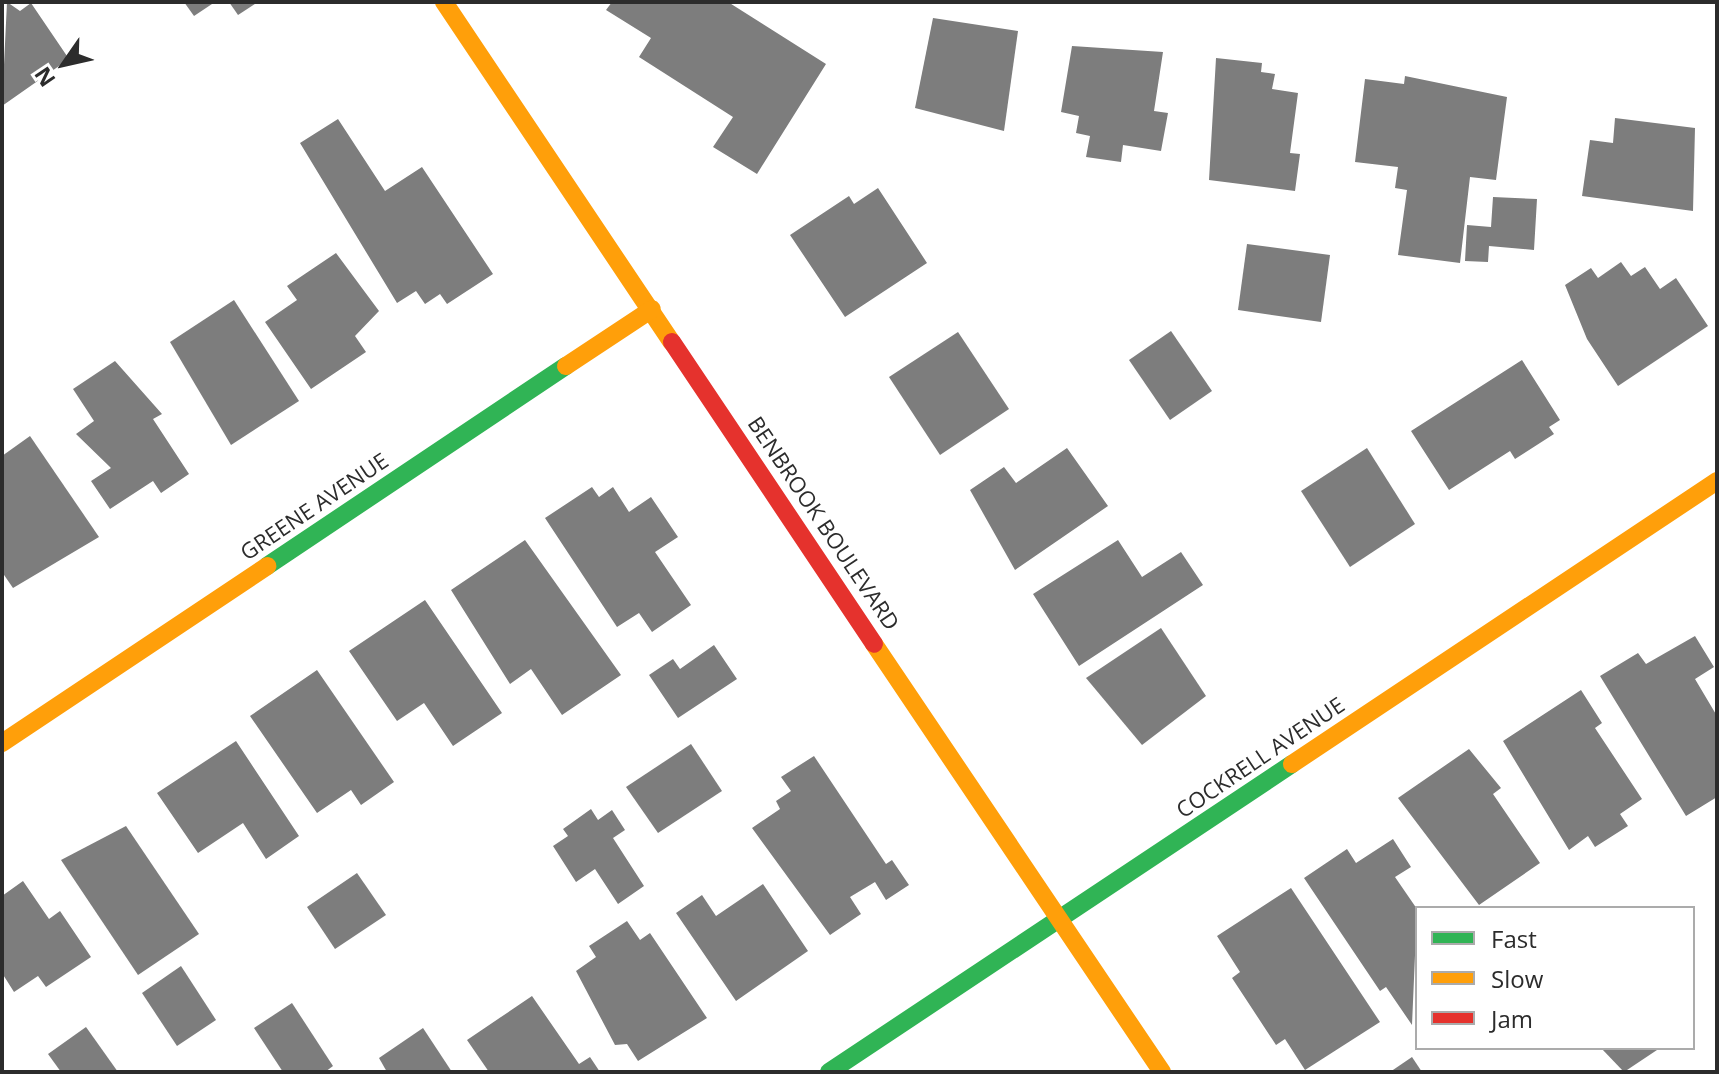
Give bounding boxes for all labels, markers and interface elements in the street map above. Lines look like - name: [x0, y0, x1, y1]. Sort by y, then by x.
- north arrow: [24, 24, 104, 104]
- text: N: [27, 62, 62, 93]
- street label: BENBROOK BOULEVARD: [743, 411, 905, 635]
- street label: GREENE AVENUE: [235, 447, 393, 565]
- street label: COCKRELL AVENUE: [1171, 691, 1349, 823]
- legend: [1415, 906, 1695, 1050]
- text: Fast: [1491, 922, 1537, 955]
- text: Slow: [1491, 962, 1543, 995]
- text: Jam: [1491, 1002, 1533, 1035]

